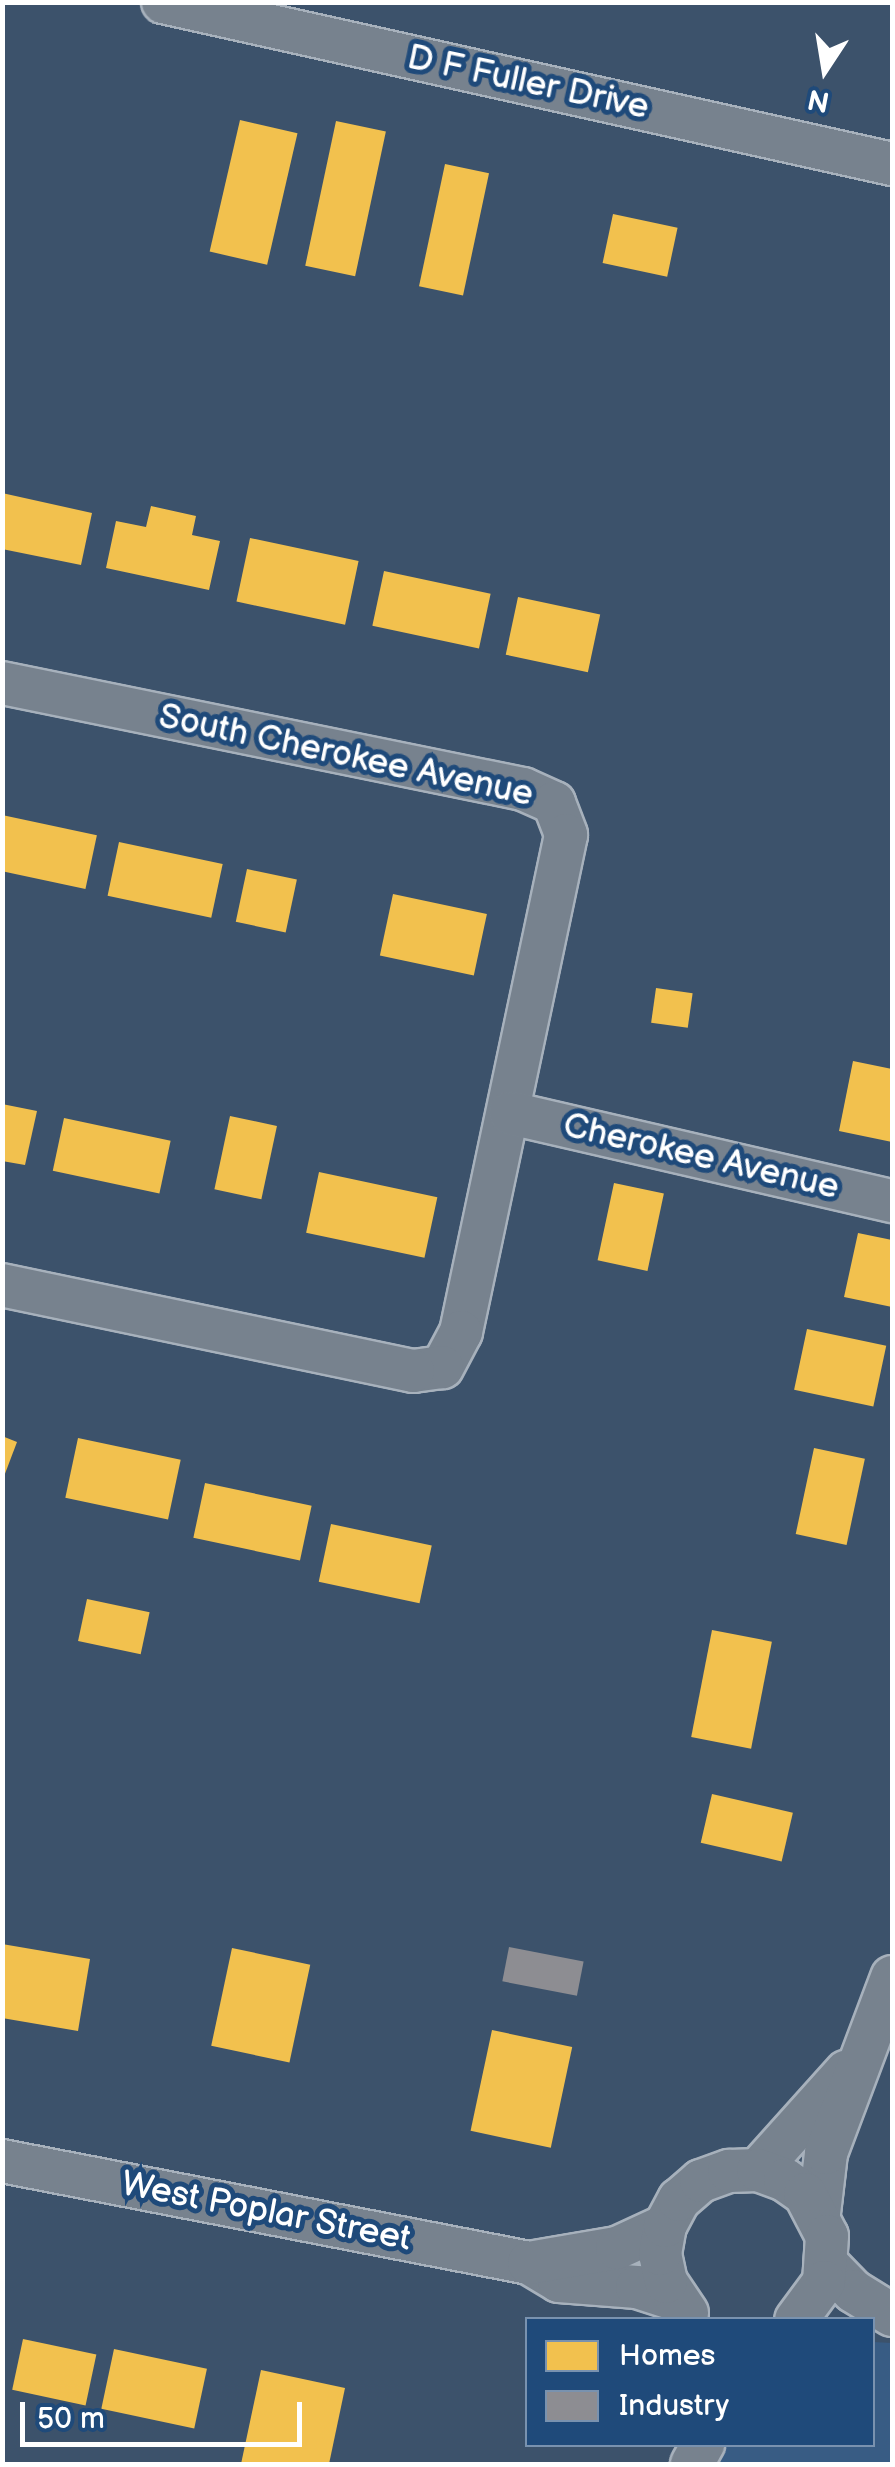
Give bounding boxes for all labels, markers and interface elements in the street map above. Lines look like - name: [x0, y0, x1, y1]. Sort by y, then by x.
- north arrow: [775, 20, 875, 120]
- street label: D F Fuller Drive: [403, 37, 653, 129]
- text: N: [805, 82, 832, 118]
- street label: South Cherokee Avenue: [155, 696, 537, 816]
- street label: Cherokee Avenue: [559, 1105, 843, 1209]
- street label: West Poplar Street: [117, 2163, 415, 2261]
- legend: [525, 2317, 875, 2447]
- text: Homes: [619, 2338, 715, 2374]
- scale bar: [25, 2382, 308, 2444]
- text: Industry: [619, 2388, 729, 2424]
- text: 50 m: [37, 2401, 105, 2437]

